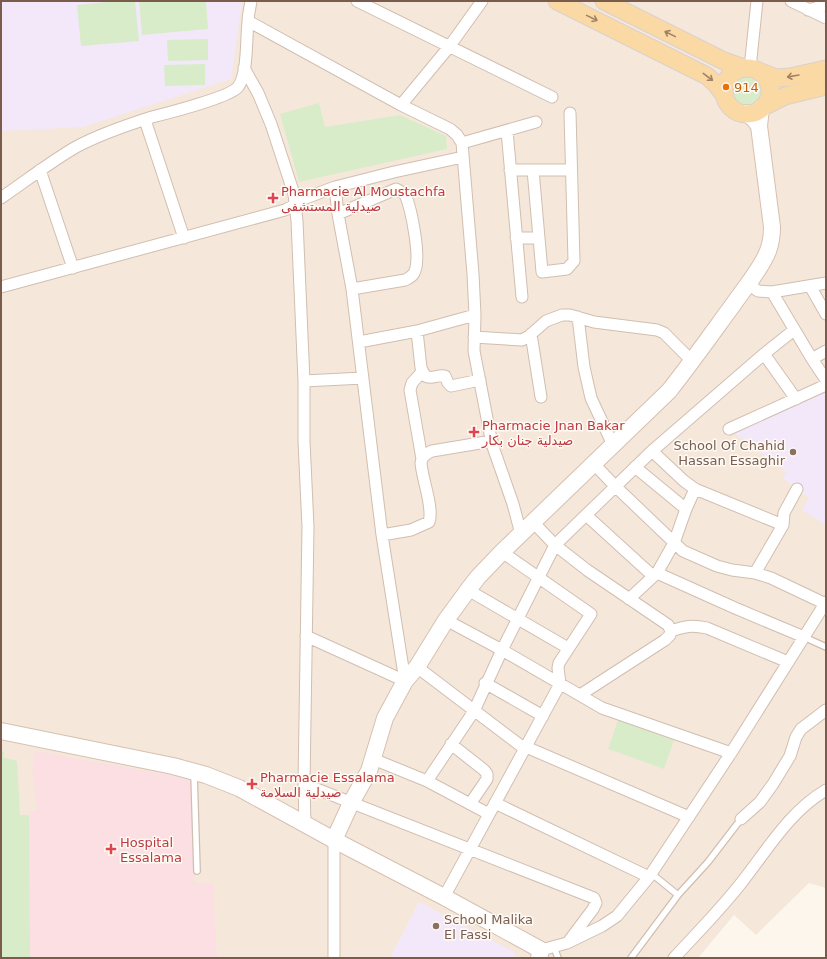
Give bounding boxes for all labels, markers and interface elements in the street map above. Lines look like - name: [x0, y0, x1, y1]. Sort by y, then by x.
- one-way arrow: [586, 15, 598, 22]
- one-way arrow: [665, 30, 677, 37]
- one-way arrow: [787, 72, 800, 80]
- one-way arrow: [702, 73, 713, 82]
- place label: 914: [734, 80, 759, 95]
- marker: 914: [721, 82, 731, 92]
- place label: Pharmacie Al Moustachfa صيدلية المستشفى: [281, 184, 446, 214]
- marker: Pharmacie Al Moustachfa صيدلية المستشفى: [268, 193, 278, 203]
- place label: Pharmacie Jnan Bakar صيدلية جنان بكار: [481, 418, 625, 449]
- marker: Pharmacie Jnan Bakar صيدلية جنان بكار: [469, 427, 479, 437]
- place label: School Of Chahid Hassan Essaghir: [673, 438, 786, 468]
- marker: School Of Chahid Hassan Essaghir: [788, 447, 798, 457]
- place label: Pharmacie Essalama صيدلية السلامة: [260, 770, 395, 800]
- marker: Pharmacie Essalama صيدلية السلامة: [247, 779, 257, 789]
- place label: Hospital Essalama: [120, 835, 182, 865]
- marker: Hospital Essalama: [105, 843, 117, 855]
- place label: School Malika El Fassi: [444, 912, 533, 942]
- marker: School Malika El Fassi: [431, 921, 441, 931]

